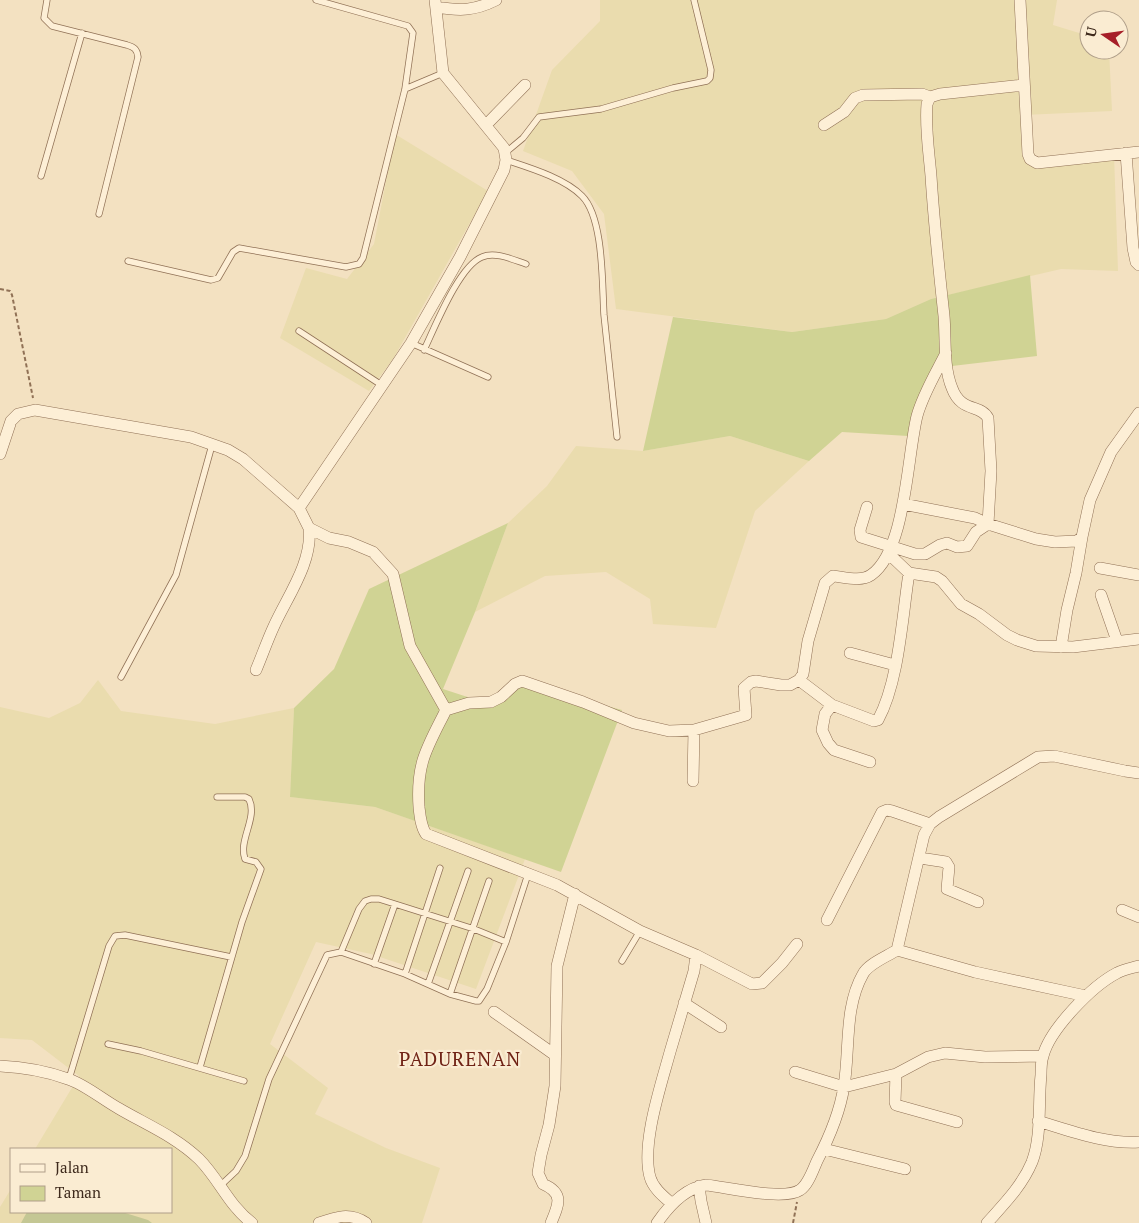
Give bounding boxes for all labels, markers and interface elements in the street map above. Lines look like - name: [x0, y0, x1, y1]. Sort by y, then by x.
- north arrow: [1079, 10, 1129, 60]
- text: U: [1080, 25, 1101, 39]
- district label: PADURENAN: [399, 1046, 521, 1071]
- legend: [10, 1148, 172, 1213]
- text: Jalan: [55, 1157, 89, 1177]
- text: Taman: [55, 1182, 101, 1202]

